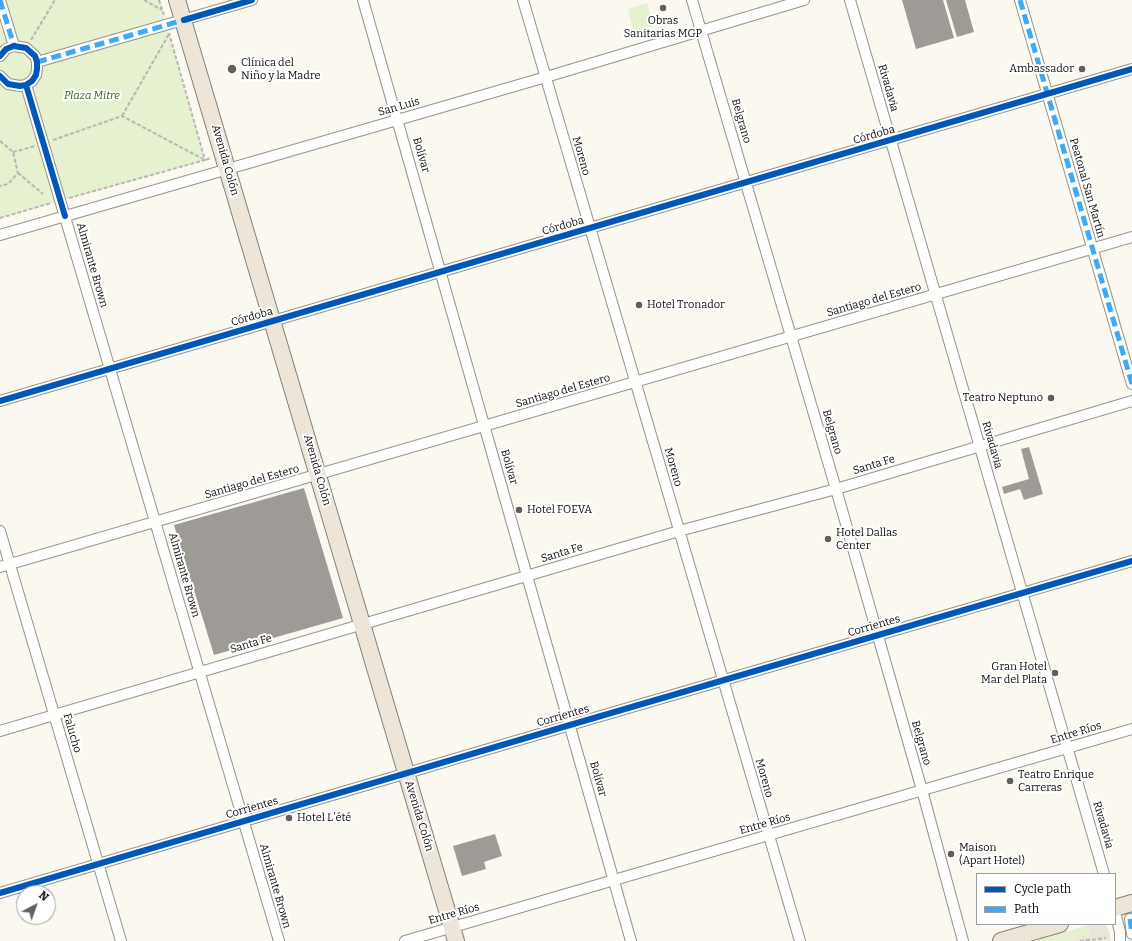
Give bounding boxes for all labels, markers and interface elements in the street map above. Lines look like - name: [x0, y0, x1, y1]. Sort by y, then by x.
- marker: Obras Sanitarias MGP: [658, 3, 668, 13]
- place label: Obras Sanitarias MGP: [624, 14, 702, 40]
- place label: Clínica del Niño y la Madre: [241, 56, 321, 82]
- place label: Ambassador: [1009, 62, 1074, 76]
- marker: Clínica del Niño y la Madre: [226, 63, 238, 75]
- street label: Rivadavia: [875, 63, 901, 113]
- marker: Ambassador: [1077, 64, 1087, 74]
- park label: Plaza Mitre: [64, 89, 120, 103]
- street label: San Luis: [377, 95, 421, 119]
- street label: Belgrano: [728, 97, 754, 145]
- street label: Avenida Colón: [209, 123, 241, 197]
- street label: Córdoba: [852, 123, 896, 147]
- street label: Moreno: [569, 135, 593, 177]
- street label: Bolívar: [410, 136, 432, 174]
- street label: Peatonal San Martín: [1066, 137, 1108, 239]
- street label: Córdoba: [541, 214, 585, 238]
- street label: Almirante Brown: [74, 221, 110, 309]
- street label: Santiago del Estero: [825, 280, 923, 320]
- place label: Hotel Tronador: [647, 298, 725, 312]
- marker: Hotel Tronador: [634, 300, 644, 310]
- street label: Córdoba: [230, 305, 274, 329]
- street label: Santiago del Estero: [514, 371, 612, 411]
- place label: Teatro Neptuno: [963, 391, 1043, 405]
- marker: Teatro Neptuno: [1046, 393, 1056, 403]
- street label: Belgrano: [819, 408, 845, 456]
- street label: Rivadavia: [979, 420, 1005, 470]
- street label: Avenida Colón: [301, 433, 333, 507]
- street label: Moreno: [661, 446, 685, 488]
- street label: Bolívar: [498, 448, 520, 486]
- street label: Santa Fe: [851, 452, 897, 478]
- street label: Santiago del Estero: [203, 462, 301, 502]
- place label: Hotel FOEVA: [527, 503, 592, 517]
- marker: Hotel FOEVA: [514, 505, 524, 515]
- place label: Hotel Dallas Center: [836, 526, 897, 552]
- street label: Almirante Brown: [166, 531, 202, 619]
- marker: Hotel Dallas Center: [823, 534, 833, 544]
- street label: Santa Fe: [539, 540, 585, 566]
- street label: Corrientes: [846, 612, 902, 640]
- street label: Santa Fe: [228, 632, 274, 656]
- place label: Gran Hotel Mar del Plata: [981, 660, 1047, 686]
- marker: Gran Hotel Mar del Plata: [1050, 668, 1060, 678]
- street label: Corrientes: [535, 702, 591, 730]
- street label: Falucho: [60, 712, 84, 754]
- street label: Belgrano: [908, 719, 934, 767]
- street label: Entre Ríos: [1049, 719, 1103, 747]
- street label: Moreno: [752, 757, 776, 799]
- street label: Bolívar: [587, 760, 609, 798]
- place label: Teatro Enrique Carreras: [1018, 768, 1094, 794]
- marker: Teatro Enrique Carreras: [1005, 776, 1015, 786]
- street label: Avenida Colón: [402, 779, 436, 853]
- street label: Corrientes: [224, 794, 280, 822]
- street label: Rivadavia: [1090, 800, 1116, 850]
- street label: Entre Ríos: [738, 810, 792, 838]
- place label: Hotel L'été: [297, 811, 351, 825]
- marker: Hotel L'été: [284, 813, 294, 823]
- place label: Maison (Apart Hotel): [959, 841, 1025, 867]
- street label: Almirante Brown: [257, 842, 293, 930]
- marker: Maison (Apart Hotel): [946, 849, 956, 859]
- legend: [976, 873, 1116, 925]
- text: Cycle path: [1014, 882, 1071, 896]
- north arrow: [16, 885, 56, 925]
- text: N: [36, 889, 51, 904]
- street label: Entre Ríos: [427, 900, 481, 928]
- text: Path: [1014, 902, 1039, 916]

